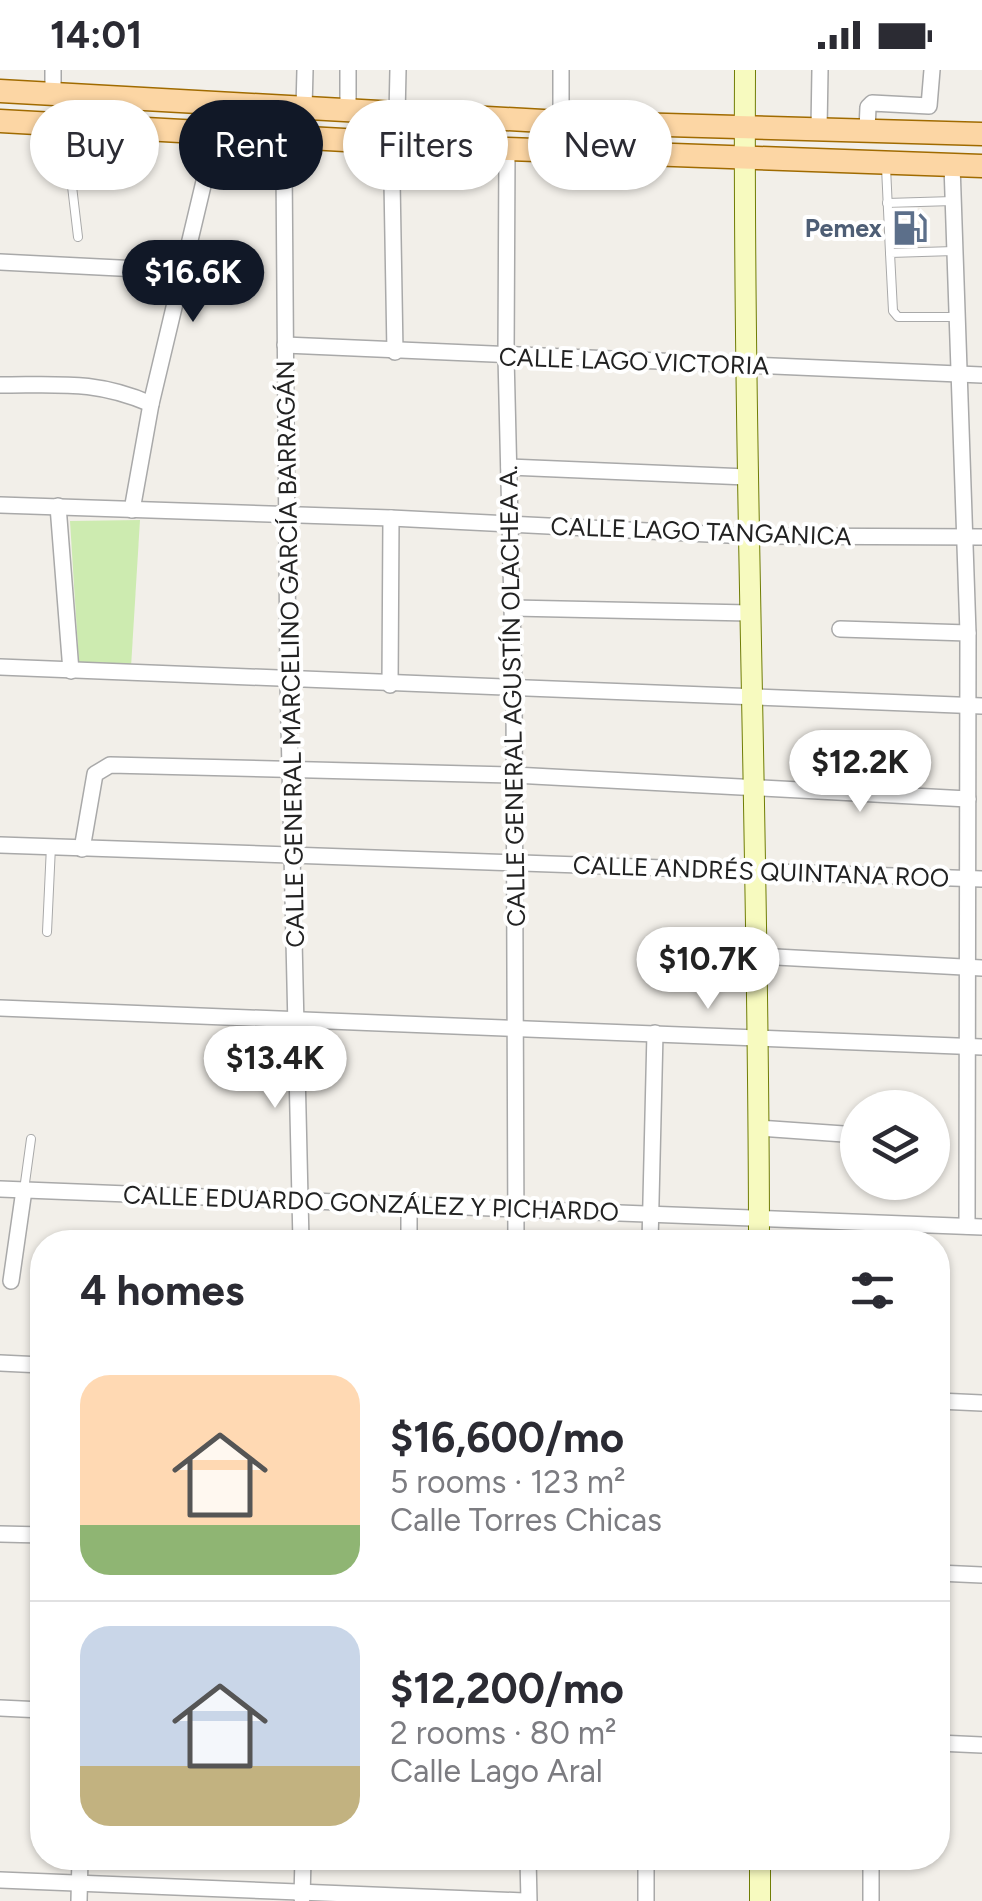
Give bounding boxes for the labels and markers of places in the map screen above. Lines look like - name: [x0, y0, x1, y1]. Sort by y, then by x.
- fuel station icon: Pemex: [891, 209, 929, 247]
- place label: Pemex: [805, 213, 883, 243]
- pin: $16.6K: [112, 240, 274, 325]
- pin: $12.2K: [779, 730, 941, 815]
- pin: $10.7K: [627, 927, 789, 1012]
- pin: $13.4K: [194, 1026, 356, 1111]

